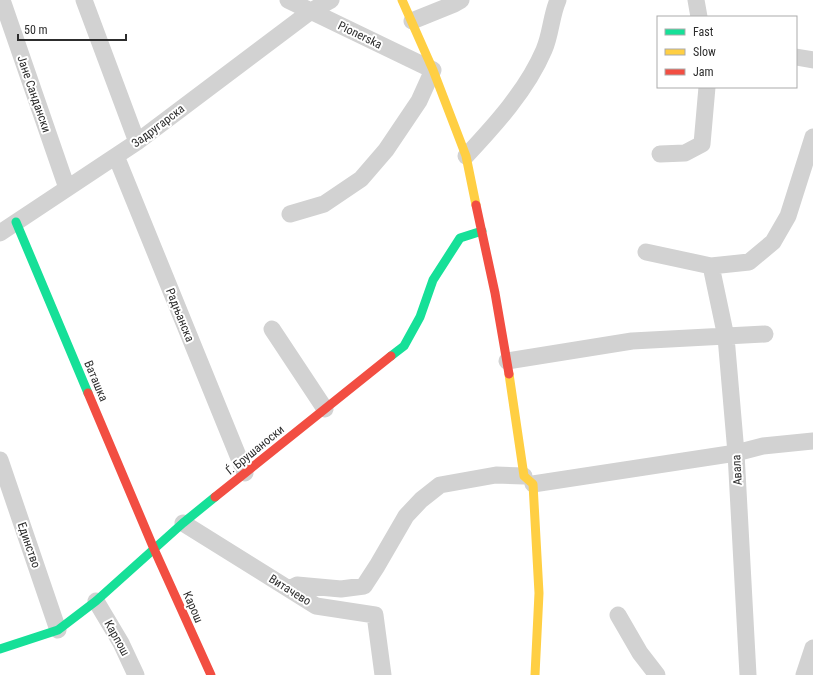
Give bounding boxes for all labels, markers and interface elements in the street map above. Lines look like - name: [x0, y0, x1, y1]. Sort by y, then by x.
- scale bar: [18, 16, 126, 42]
- legend: [657, 16, 797, 88]
- street label: Pionerska: [336, 18, 384, 52]
- text: 50 m: [24, 23, 48, 37]
- text: Fast: [693, 25, 714, 39]
- text: Slow: [693, 45, 716, 59]
- street label: Јане Сандански: [14, 54, 54, 134]
- text: Jam: [693, 65, 714, 79]
- street label: Задругарска: [129, 101, 187, 150]
- street label: Радњанска: [163, 286, 197, 344]
- street label: Ваташка: [81, 359, 111, 404]
- street label: Ѓ. Брушаноски: [222, 422, 287, 478]
- street label: Авала: [729, 454, 745, 486]
- street label: Единство: [15, 520, 43, 570]
- street label: Витачево: [266, 572, 314, 608]
- street label: Карош: [180, 589, 206, 625]
- street label: Карпош: [101, 618, 133, 658]

